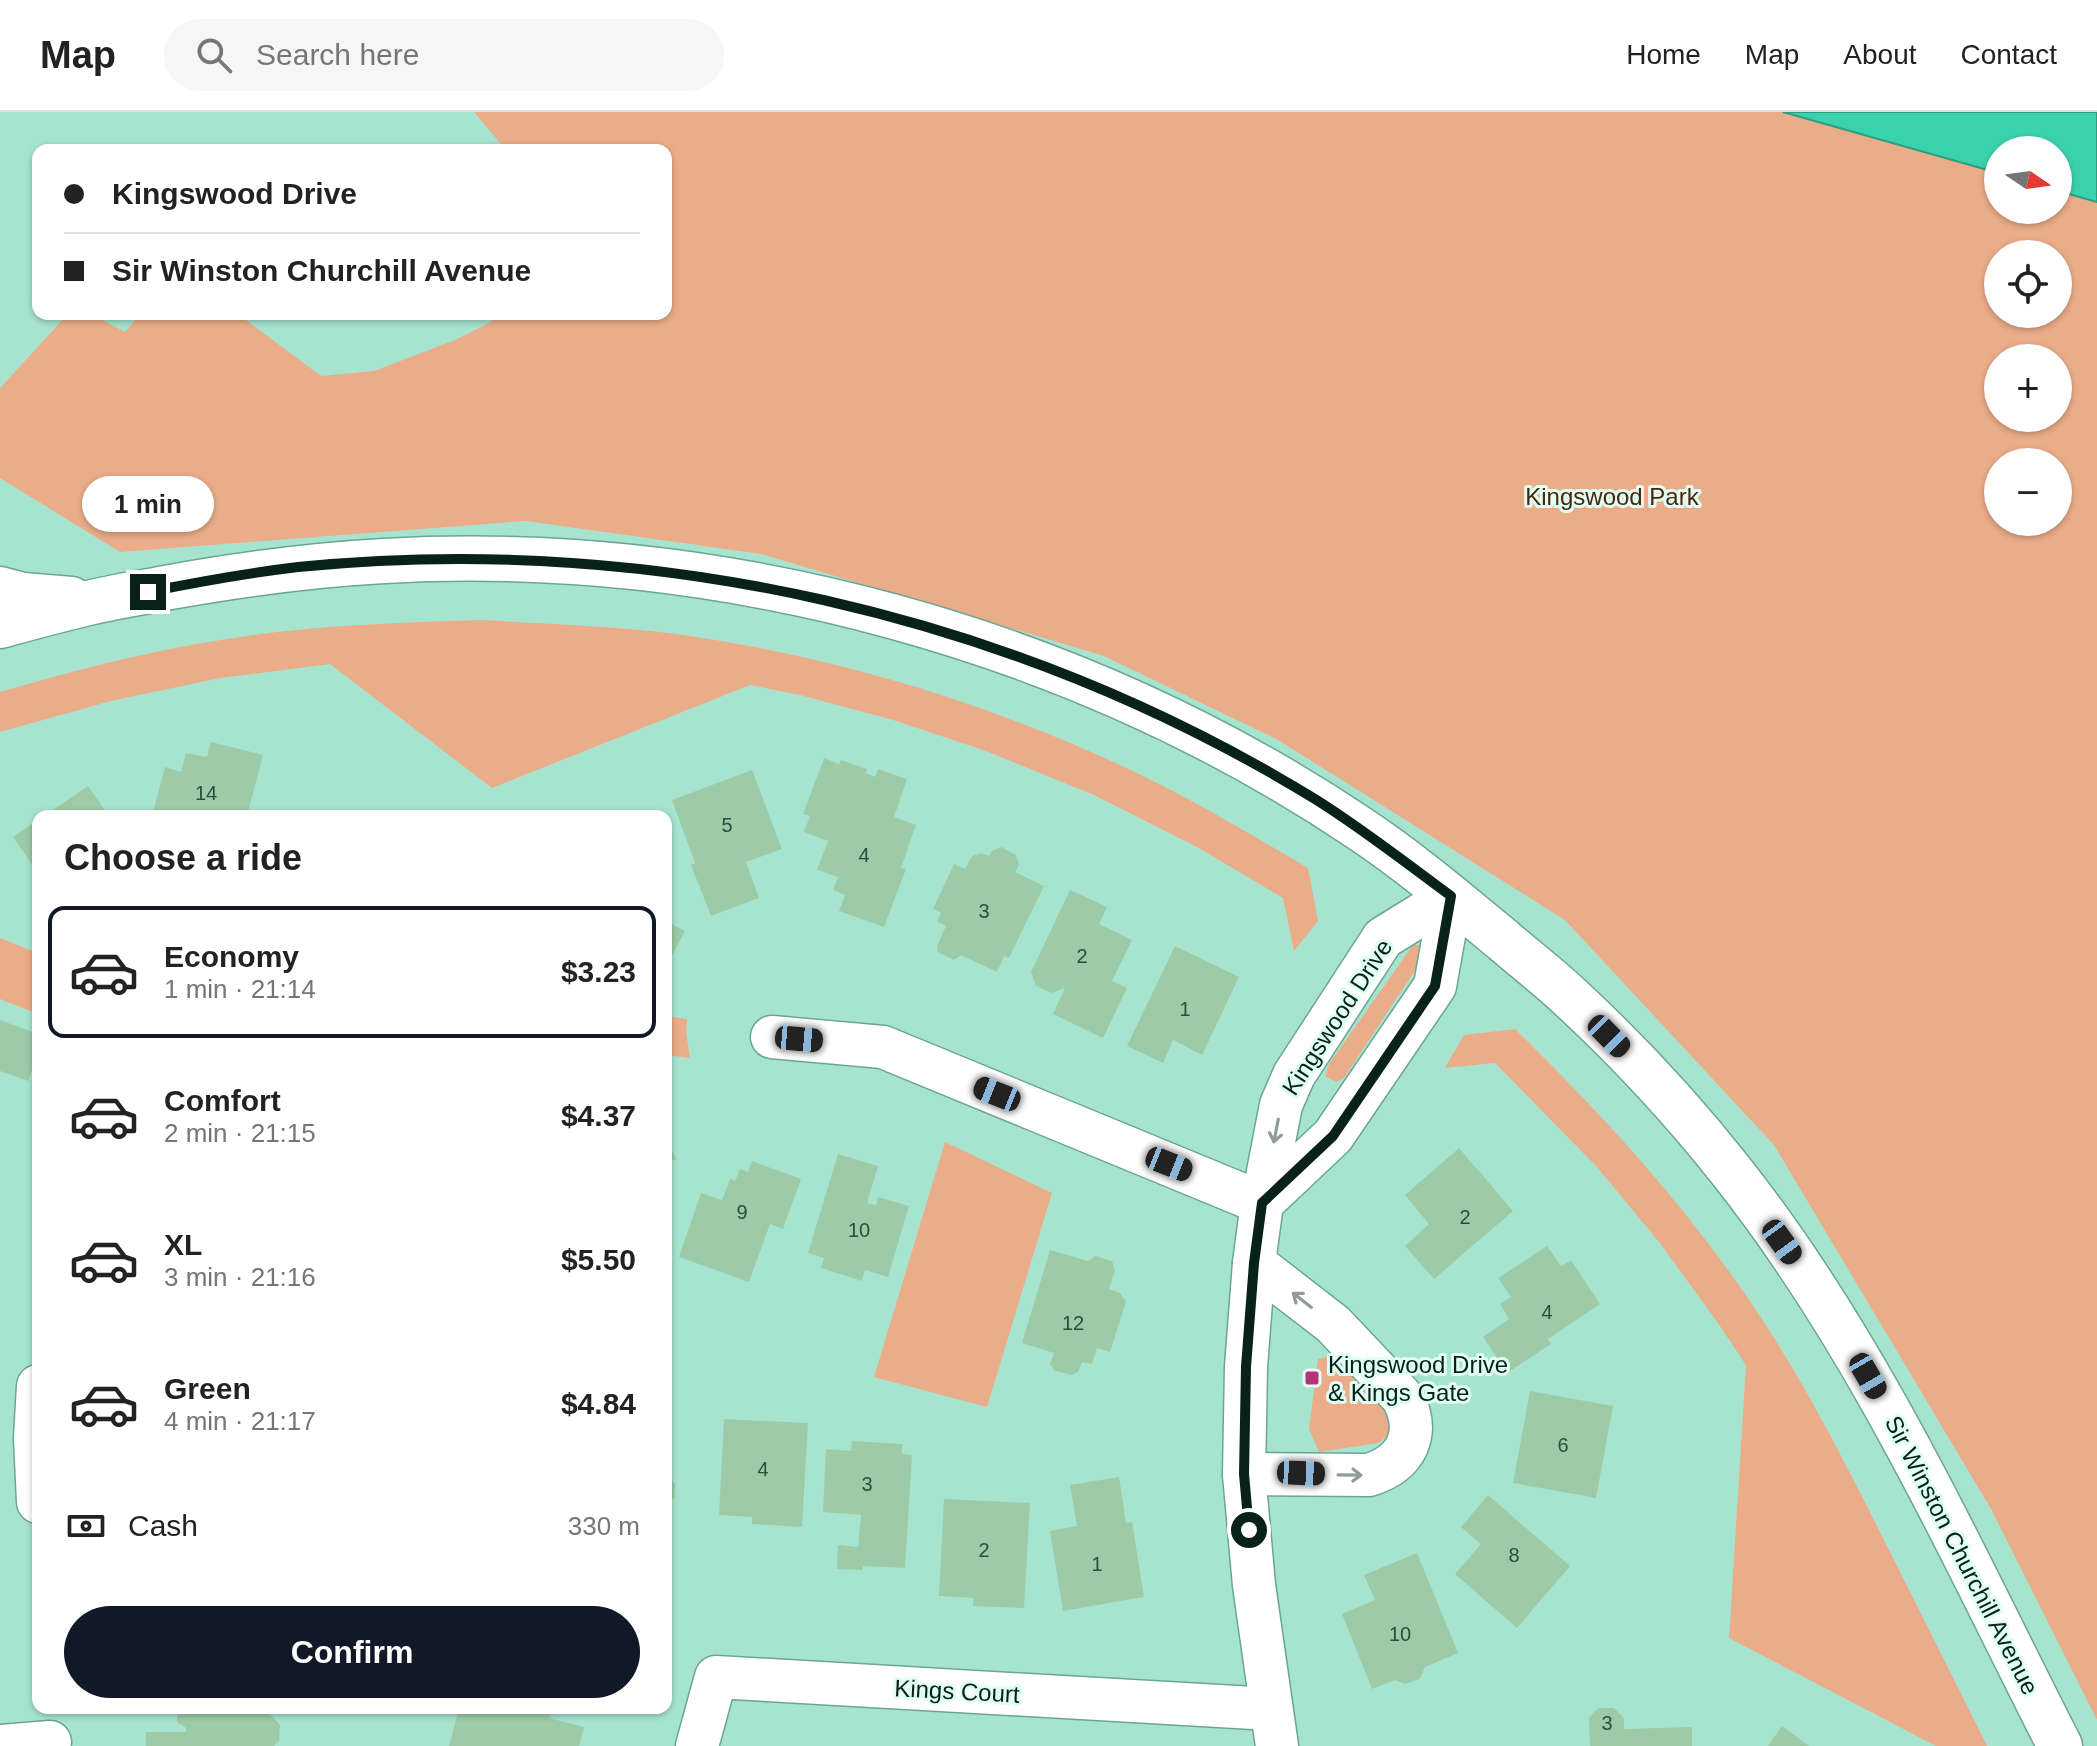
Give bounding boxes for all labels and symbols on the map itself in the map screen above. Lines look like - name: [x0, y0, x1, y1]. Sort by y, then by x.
- north arrow: [1984, 136, 2072, 224]
- callout: 1 min: [82, 476, 214, 532]
- park label: Kingswood Park: [1525, 483, 1700, 510]
- route end: [130, 574, 166, 610]
- house number: 14: [195, 782, 217, 804]
- house number: 5: [721, 814, 733, 836]
- house number: 4: [858, 844, 870, 866]
- house number: 3: [978, 900, 990, 922]
- street label: Kingswood Drive: [1277, 934, 1397, 1100]
- house number: 2: [1076, 945, 1088, 967]
- house number: 1: [1179, 998, 1191, 1020]
- car: [1584, 1011, 1634, 1061]
- car: [774, 1025, 824, 1053]
- car: [970, 1074, 1024, 1114]
- one-way arrow: [1267, 1118, 1282, 1143]
- car: [1142, 1144, 1196, 1184]
- house number: 9: [736, 1201, 748, 1223]
- house number: 2: [1459, 1206, 1471, 1228]
- car: [1758, 1216, 1806, 1268]
- house number: 10: [848, 1219, 870, 1241]
- one-way arrow: [1292, 1292, 1314, 1309]
- house number: 4: [1541, 1301, 1553, 1323]
- house number: 12: [1062, 1312, 1084, 1334]
- car: [1846, 1349, 1890, 1403]
- place label: Kingswood Drive & Kings Gate: [1328, 1351, 1508, 1406]
- marker: Kingswood Drive & Kings Gate: [1303, 1369, 1321, 1387]
- street label: Sir Winston Churchill Avenue: [1880, 1411, 2044, 1699]
- house number: 6: [1557, 1434, 1569, 1456]
- house number: 4: [757, 1458, 769, 1480]
- car: [1277, 1460, 1325, 1486]
- one-way arrow: [1336, 1467, 1363, 1483]
- house number: 3: [861, 1473, 873, 1495]
- route start: [1231, 1512, 1267, 1548]
- house number: 2: [978, 1539, 990, 1561]
- house number: 8: [1508, 1544, 1520, 1566]
- house number: 1: [1091, 1553, 1103, 1575]
- house number: 10: [1389, 1623, 1411, 1645]
- street label: Kings Court: [894, 1674, 1021, 1708]
- house number: 3: [1601, 1712, 1613, 1734]

